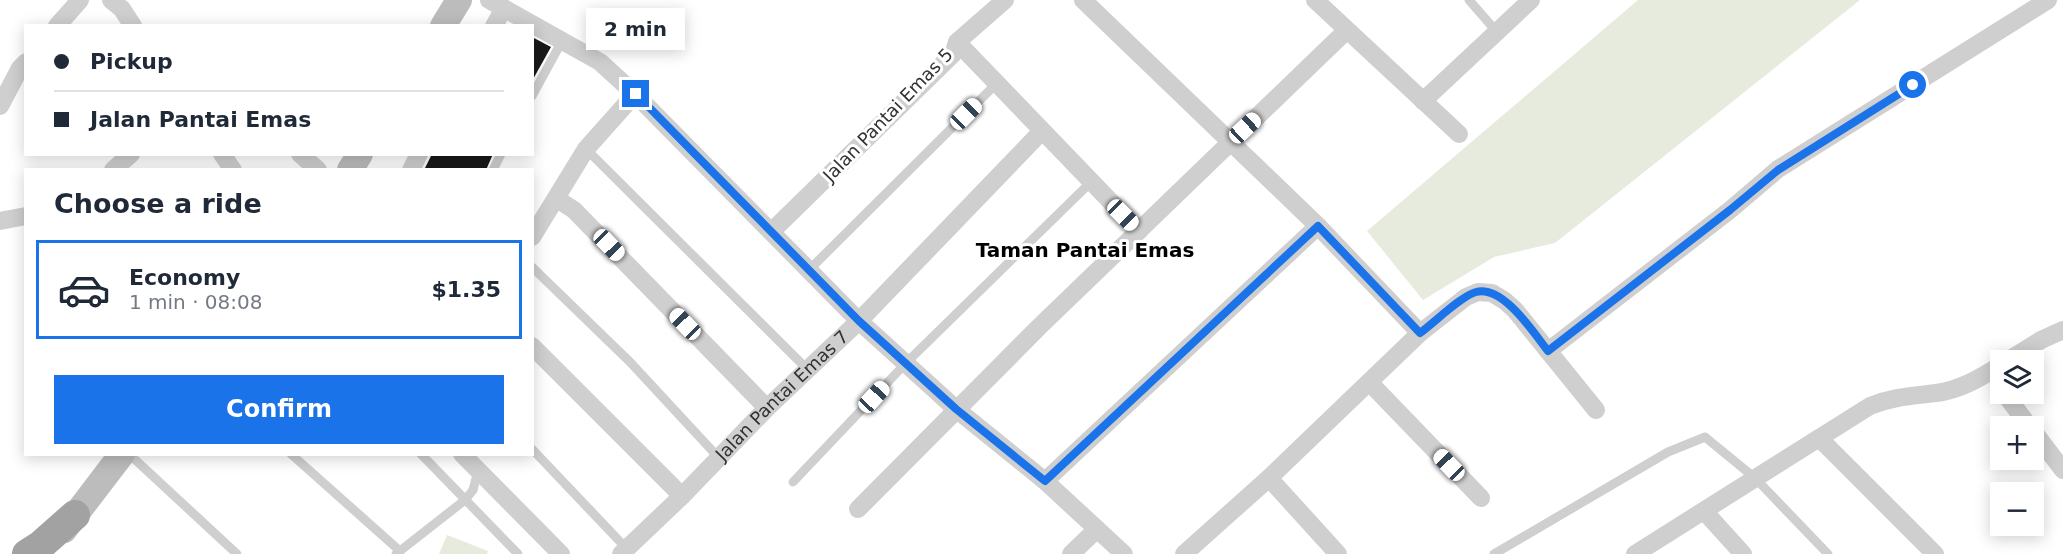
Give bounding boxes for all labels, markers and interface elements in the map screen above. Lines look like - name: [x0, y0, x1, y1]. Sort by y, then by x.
- callout: 2 min: [586, 7, 686, 49]
- text: 2 min: [604, 17, 667, 41]
- street label: Jalan Pantai Emas 5: [818, 44, 957, 186]
- text: Pickup: [90, 49, 173, 74]
- route start: [1899, 71, 1926, 98]
- route end: [622, 80, 649, 107]
- car: [947, 95, 985, 133]
- text: Jalan Pantai Emas: [90, 107, 311, 132]
- car: [1226, 109, 1264, 147]
- text: Choose a ride: [54, 188, 262, 219]
- car: [1104, 196, 1142, 234]
- car: [590, 226, 628, 264]
- district label: Taman Pantai Emas: [976, 238, 1194, 262]
- icon: car: [57, 263, 111, 317]
- text: Economy: [129, 265, 240, 290]
- text: $1.35: [431, 277, 501, 302]
- text: 1 min · 08:08: [129, 290, 263, 314]
- car: [666, 305, 704, 343]
- street label: Jalan Pantai Emas 7: [710, 326, 852, 465]
- map controls: [1990, 350, 2044, 536]
- button: layers: [1990, 350, 2044, 404]
- button: Confirm: [54, 375, 504, 444]
- car: [855, 378, 893, 416]
- button: +: [1990, 416, 2044, 470]
- car: [1430, 446, 1468, 484]
- button: −: [1990, 482, 2044, 536]

